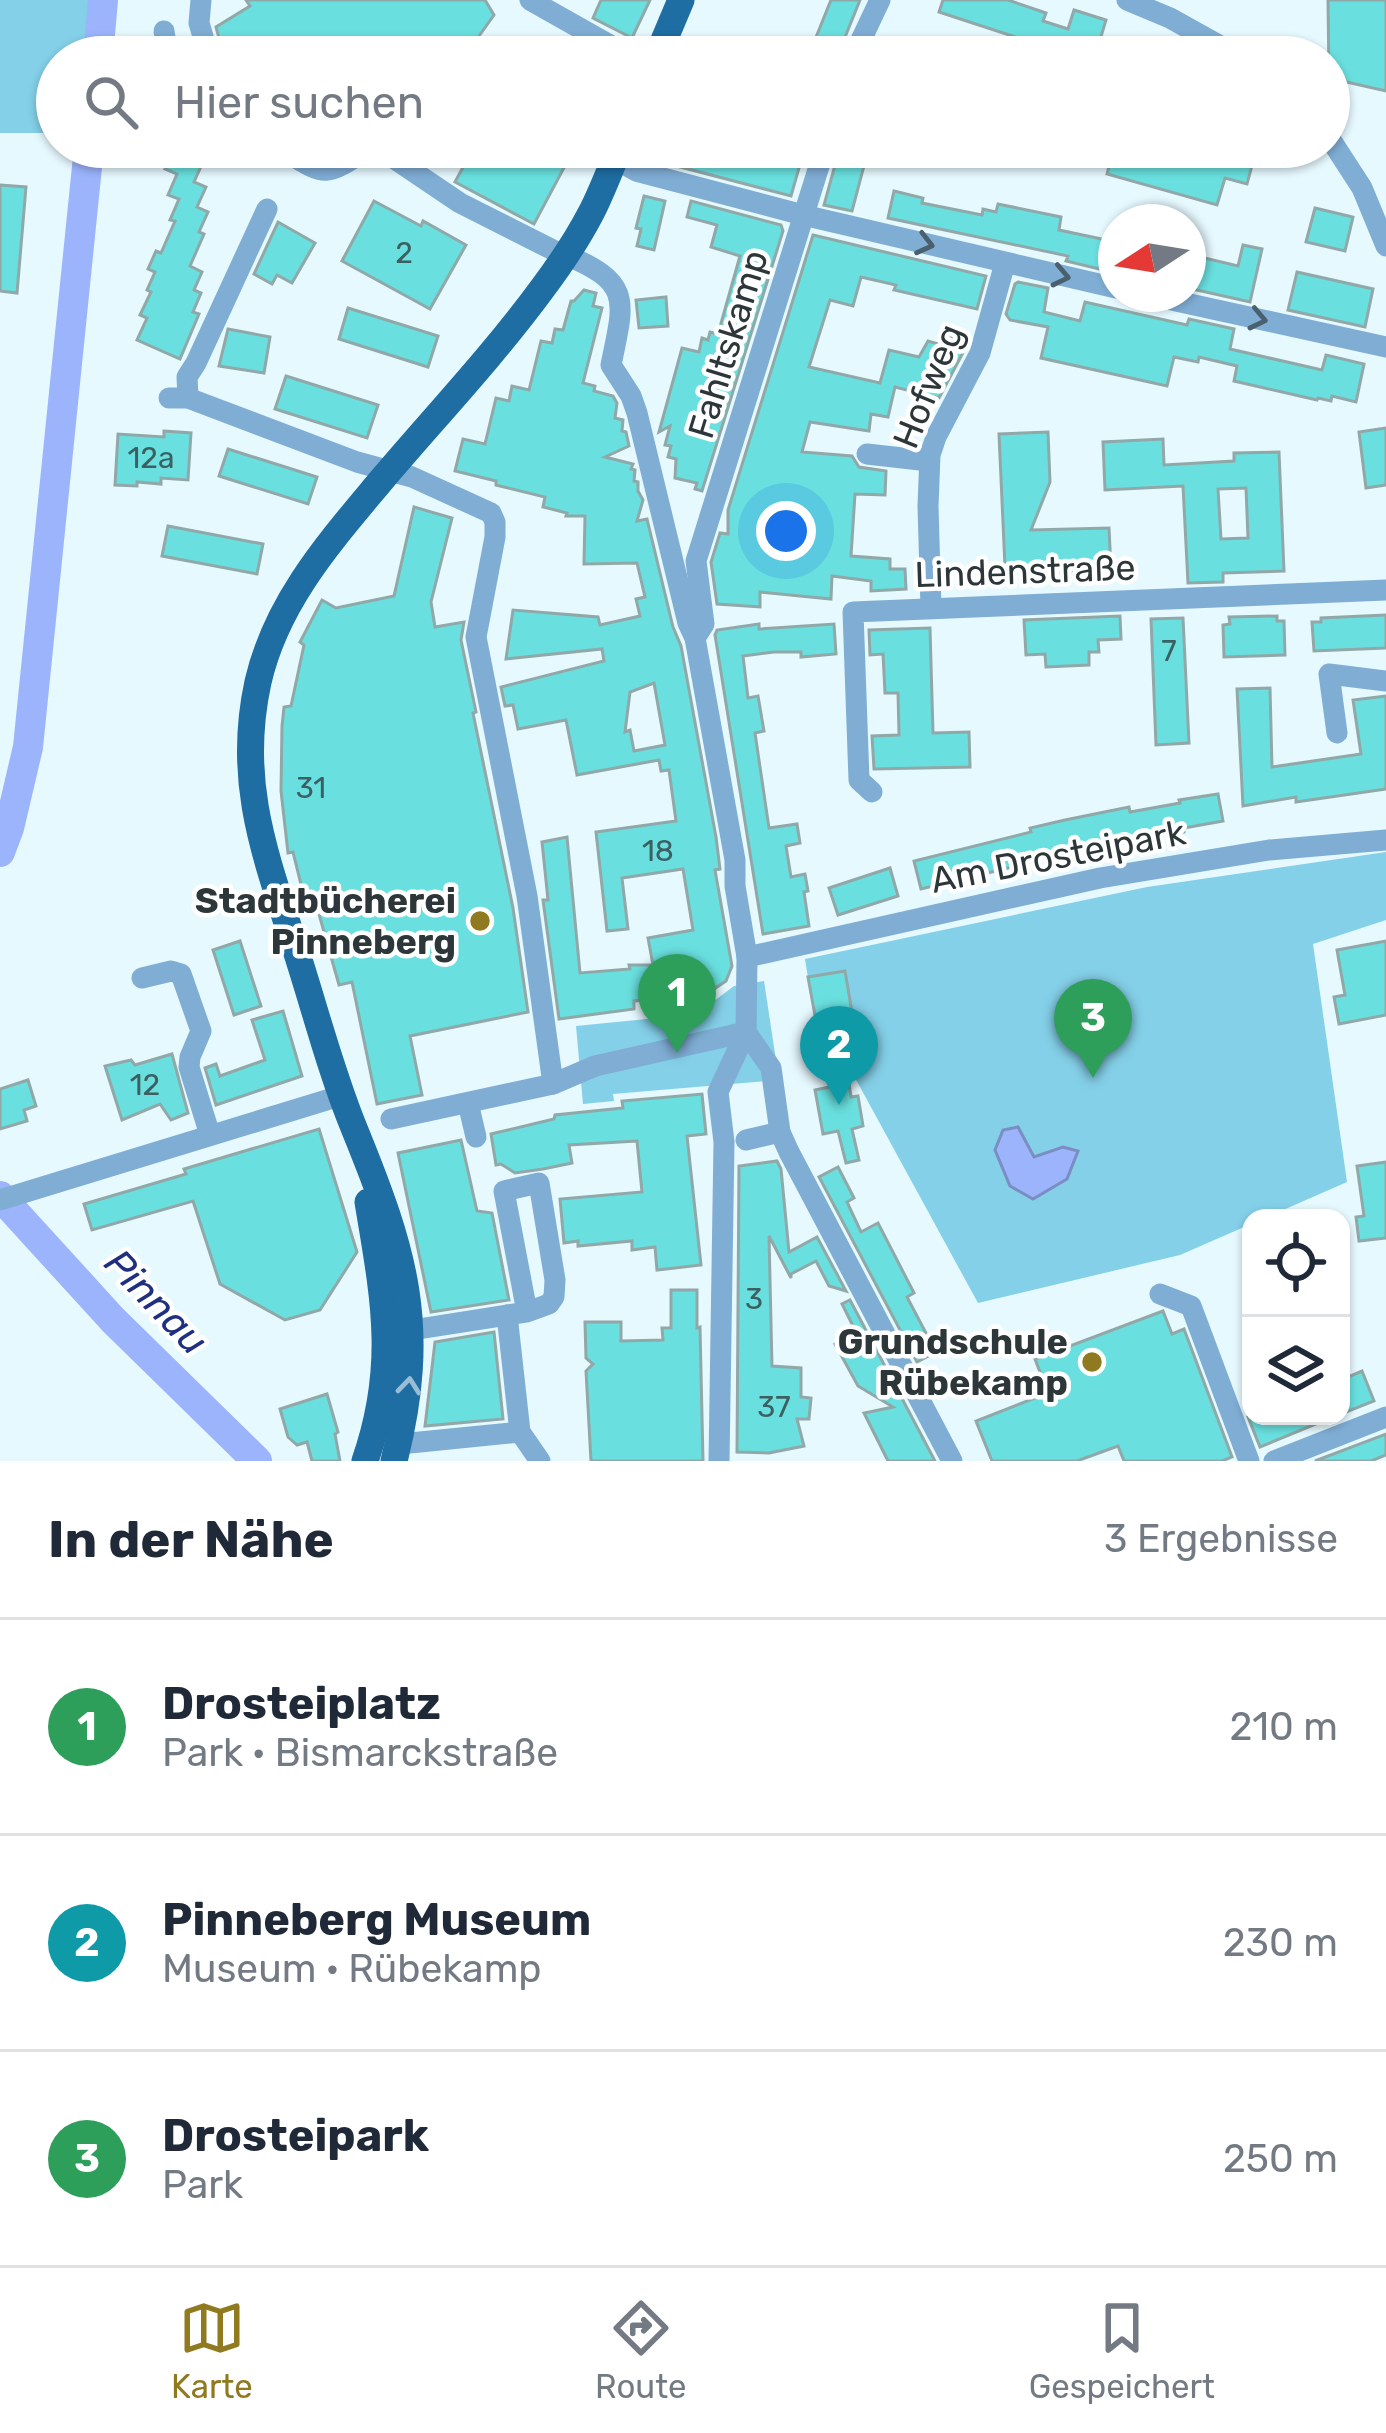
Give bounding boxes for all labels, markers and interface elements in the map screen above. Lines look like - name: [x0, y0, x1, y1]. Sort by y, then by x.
- search box: [36, 36, 1350, 168]
- icon: search: [78, 69, 144, 135]
- text: Hier suchen: [174, 76, 424, 129]
- north arrow: [1098, 204, 1206, 312]
- one-way arrow: [915, 230, 935, 255]
- house number: 2: [395, 235, 413, 271]
- street label: Fahltskamp: [679, 245, 777, 443]
- one-way arrow: [1050, 262, 1070, 287]
- one-way arrow: [1248, 306, 1268, 331]
- street label: Hofweg: [884, 318, 972, 454]
- house number: 12a: [127, 440, 175, 476]
- your location: [756, 501, 816, 561]
- street label: Lindenstraße: [914, 546, 1136, 596]
- house number: 7: [1161, 633, 1177, 669]
- house number: 31: [296, 770, 326, 806]
- street label: Am Drosteipark: [927, 810, 1189, 902]
- house number: 18: [642, 833, 674, 869]
- place label: Stadtbücherei Pinneberg: [195, 879, 456, 963]
- marker: Stadtbücherei Pinneberg: [467, 908, 493, 934]
- pin: 1: [638, 954, 716, 1053]
- pin: 3: [1054, 979, 1132, 1078]
- pin: 2: [800, 1006, 878, 1105]
- house number: 12: [130, 1067, 160, 1103]
- map controls: [1242, 1209, 1350, 1425]
- button: locate: [1242, 1209, 1350, 1317]
- water label: Pinnau: [95, 1240, 217, 1364]
- house number: 3: [745, 1281, 763, 1317]
- button: layers: [1242, 1317, 1350, 1425]
- place label: Grundschule Rübekamp: [837, 1320, 1068, 1404]
- marker: Grundschule Rübekamp: [1079, 1349, 1105, 1375]
- one-way arrow: [396, 1376, 421, 1395]
- house number: 37: [757, 1389, 791, 1425]
- text: In der Nähe: [48, 1509, 334, 1570]
- text: 3 Ergebnisse: [1104, 1516, 1338, 1562]
- text: Drosteiplatz: [162, 1677, 441, 1730]
- text: 1: [77, 1704, 97, 1750]
- text: 210 m: [1229, 1704, 1338, 1750]
- text: Park · Bismarckstraße: [162, 1730, 558, 1776]
- text: Pinneberg Museum: [162, 1893, 591, 1946]
- text: 2: [74, 1920, 100, 1966]
- text: 230 m: [1223, 1920, 1338, 1966]
- text: Museum · Rübekamp: [162, 1946, 542, 1992]
- text: Drosteipark: [162, 2109, 429, 2162]
- text: 3: [74, 2136, 100, 2182]
- text: 250 m: [1223, 2136, 1338, 2182]
- text: Park: [162, 2162, 243, 2208]
- tab: Karte: [171, 2295, 253, 2406]
- tab: Route: [595, 2295, 687, 2406]
- tab: Gespeichert: [1029, 2295, 1215, 2406]

